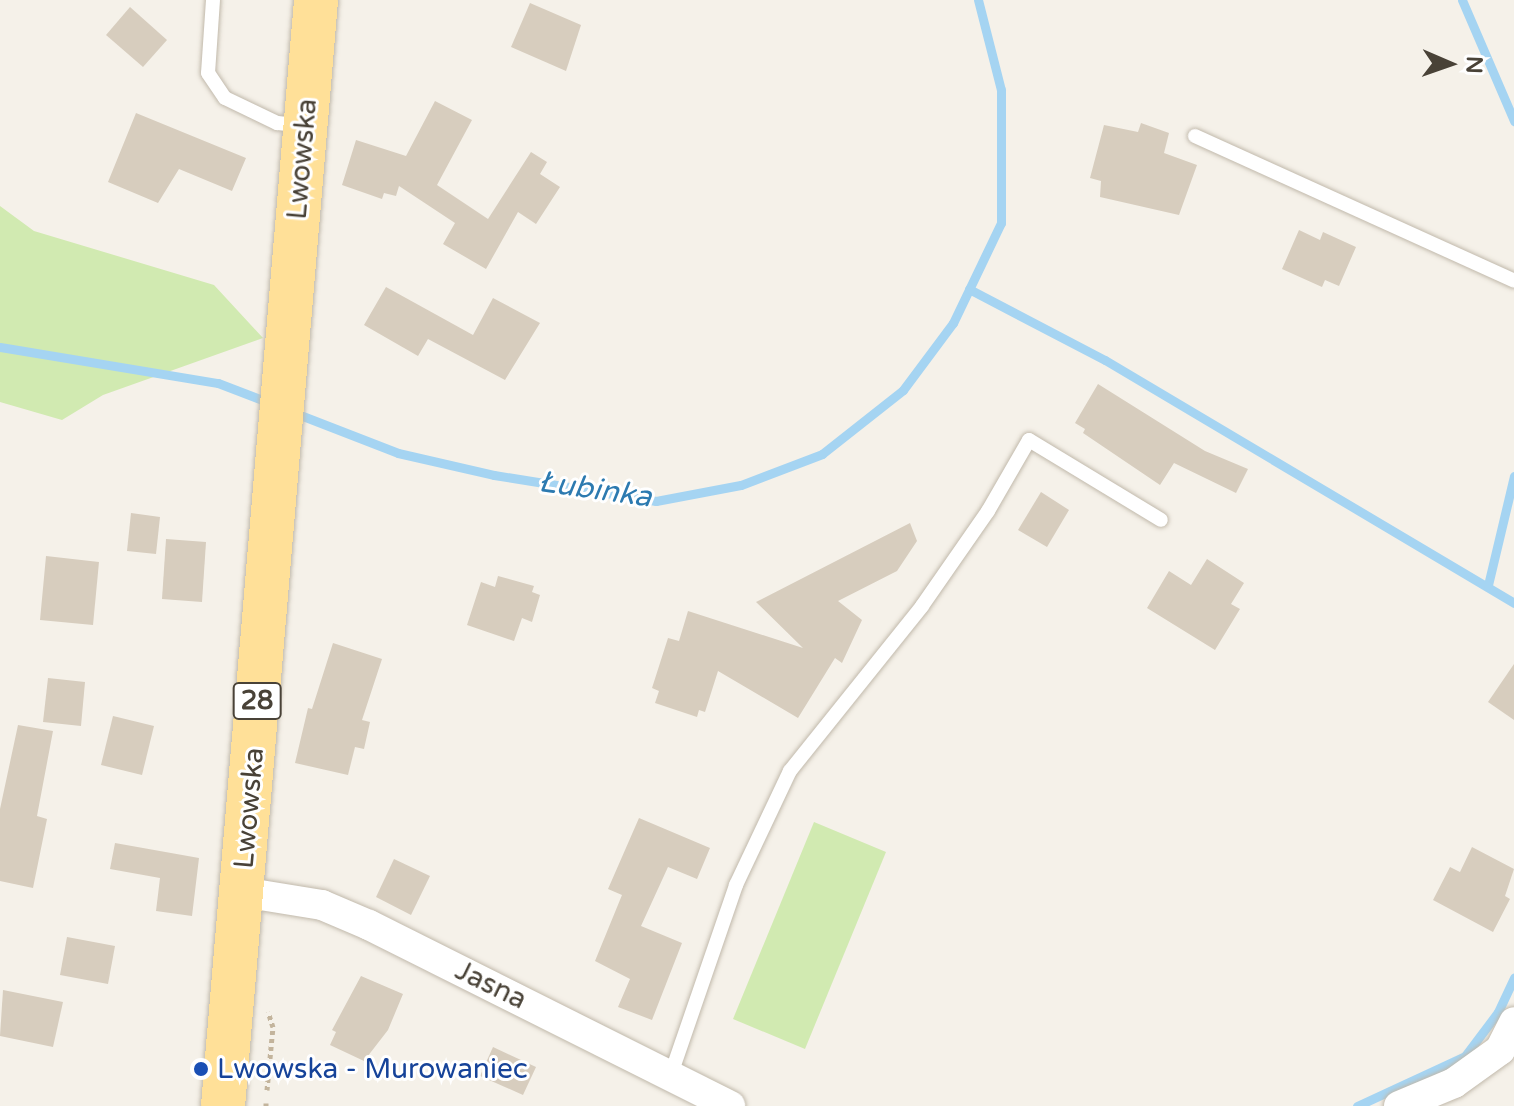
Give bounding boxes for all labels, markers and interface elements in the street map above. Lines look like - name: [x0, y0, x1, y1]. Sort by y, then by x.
- north arrow: [1410, 24, 1490, 104]
- text: N: [1461, 56, 1487, 74]
- street label: Lwowska: [280, 97, 324, 221]
- water label: Łubinka: [536, 464, 654, 516]
- road number: 28: [231, 679, 283, 723]
- street label: Lwowska: [227, 746, 271, 870]
- street label: Jasna: [450, 953, 532, 1017]
- place label: Lwowska - Murowaniec: [217, 1052, 528, 1086]
- marker: Lwowska - Murowaniec: [192, 1060, 210, 1078]

